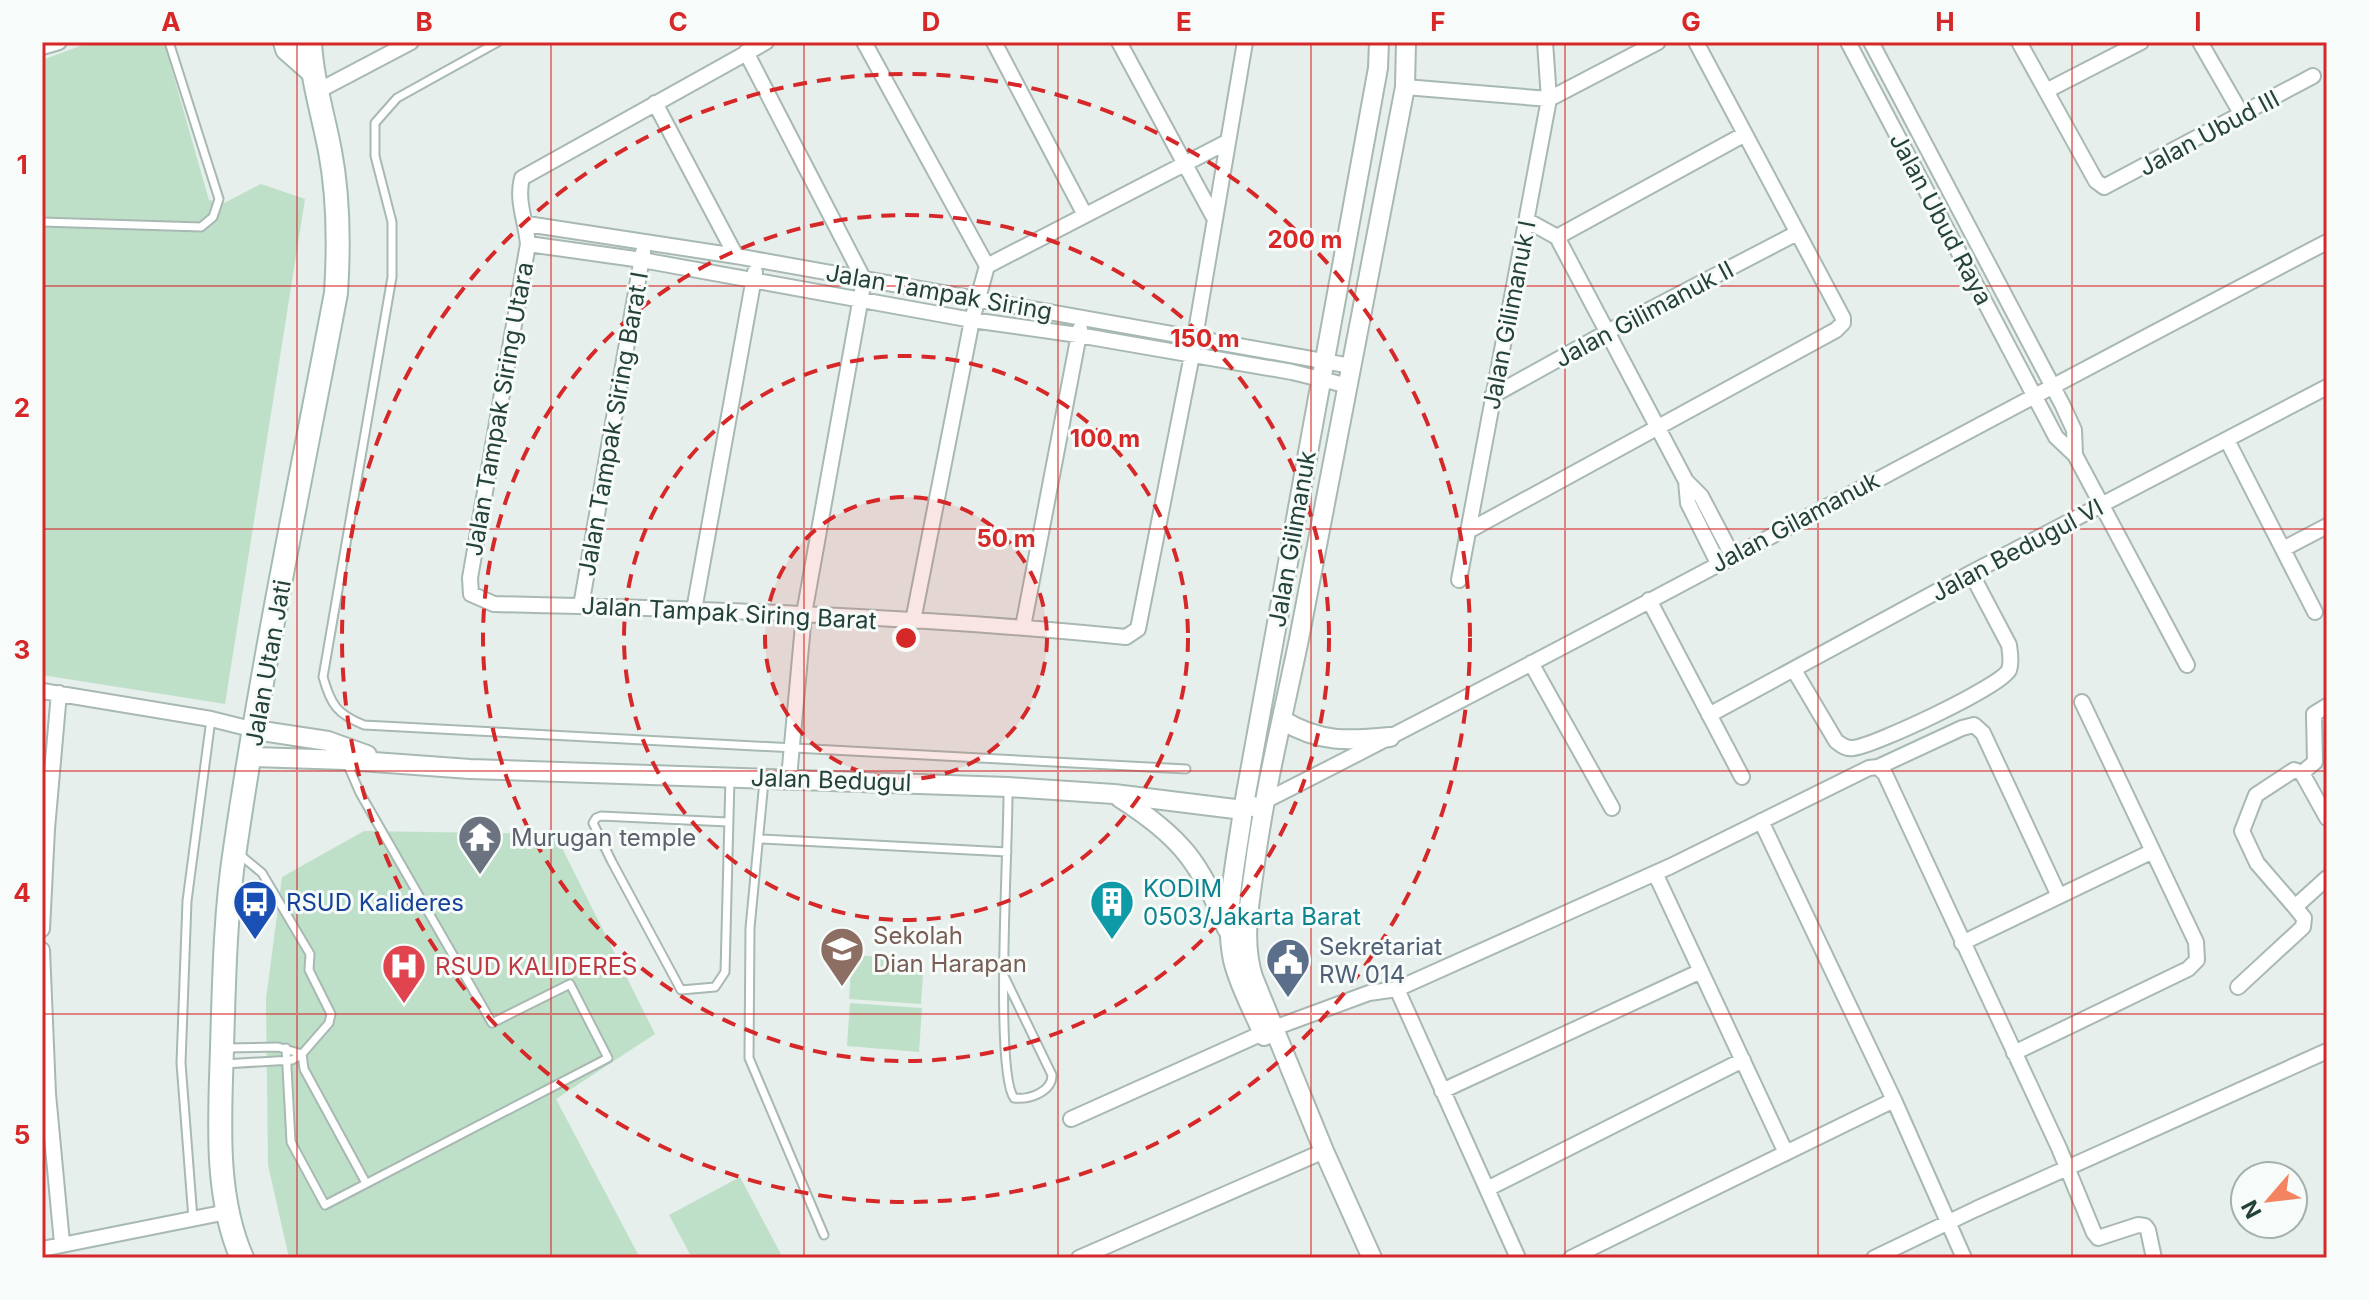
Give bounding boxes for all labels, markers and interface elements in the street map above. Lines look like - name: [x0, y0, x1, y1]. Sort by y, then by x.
- text: A: [161, 6, 181, 37]
- text: B: [415, 6, 433, 37]
- text: C: [668, 6, 688, 37]
- text: D: [922, 6, 940, 37]
- text: E: [1176, 6, 1192, 37]
- text: F: [1430, 6, 1446, 37]
- text: G: [1681, 6, 1701, 37]
- text: H: [1935, 6, 1955, 37]
- text: I: [2194, 6, 2202, 37]
- street label: Jalan Ubud III: [2134, 84, 2284, 182]
- street label: Jalan Ubud Raya: [1883, 128, 1999, 310]
- text: 1: [16, 149, 28, 180]
- street label: Jalan Gilimanuk I: [1476, 218, 1542, 412]
- text: 200 m: [1267, 225, 1343, 254]
- street label: Jalan Gilimanuk II: [1550, 255, 1738, 373]
- street label: Jalan Tampak Siring: [824, 258, 1054, 326]
- street label: Jalan Tampak Siring Utara: [459, 260, 539, 558]
- street label: Jalan Tampak Siring Barat I: [572, 269, 654, 579]
- text: 150 m: [1170, 324, 1240, 353]
- text: 2: [14, 392, 30, 423]
- text: 100 m: [1070, 424, 1140, 453]
- street label: Jalan Gilimanuk: [1262, 448, 1322, 630]
- street label: Jalan Gilamanuk: [1706, 465, 1884, 579]
- street label: Jalan Bedugul VI: [1926, 492, 2108, 608]
- text: 50 m: [976, 524, 1036, 553]
- street label: Jalan Utan Jati: [239, 578, 297, 748]
- street label: Jalan Tampak Siring Barat: [581, 591, 877, 635]
- centre of rings: [892, 624, 920, 652]
- text: 3: [14, 634, 30, 665]
- street label: Jalan Bedugul: [750, 763, 912, 797]
- temple icon: Murugan temple: [456, 813, 504, 876]
- place label: Murugan temple: [511, 823, 696, 852]
- place label: KODIM 0503/Jakarta Barat: [1143, 874, 1361, 931]
- text: 4: [13, 877, 31, 908]
- bus stop icon: RSUD Kalideres: [231, 878, 279, 941]
- building icon: KODIM 0503/Jakarta Barat: [1088, 878, 1136, 941]
- place label: RSUD Kalideres: [286, 888, 464, 917]
- place label: Sekolah Dian Harapan: [873, 921, 1027, 978]
- school or university icon: Sekolah Dian Harapan: [818, 925, 866, 988]
- place label: Sekretariat RW 014: [1319, 932, 1442, 989]
- public building icon: Sekretariat RW 014: [1264, 936, 1312, 999]
- hospital icon: RSUD KALIDERES: [380, 942, 428, 1005]
- place label: RSUD KALIDERES: [435, 952, 638, 981]
- text: 5: [14, 1119, 30, 1150]
- north arrow: [2229, 1160, 2309, 1240]
- text: N: [2236, 1196, 2267, 1223]

